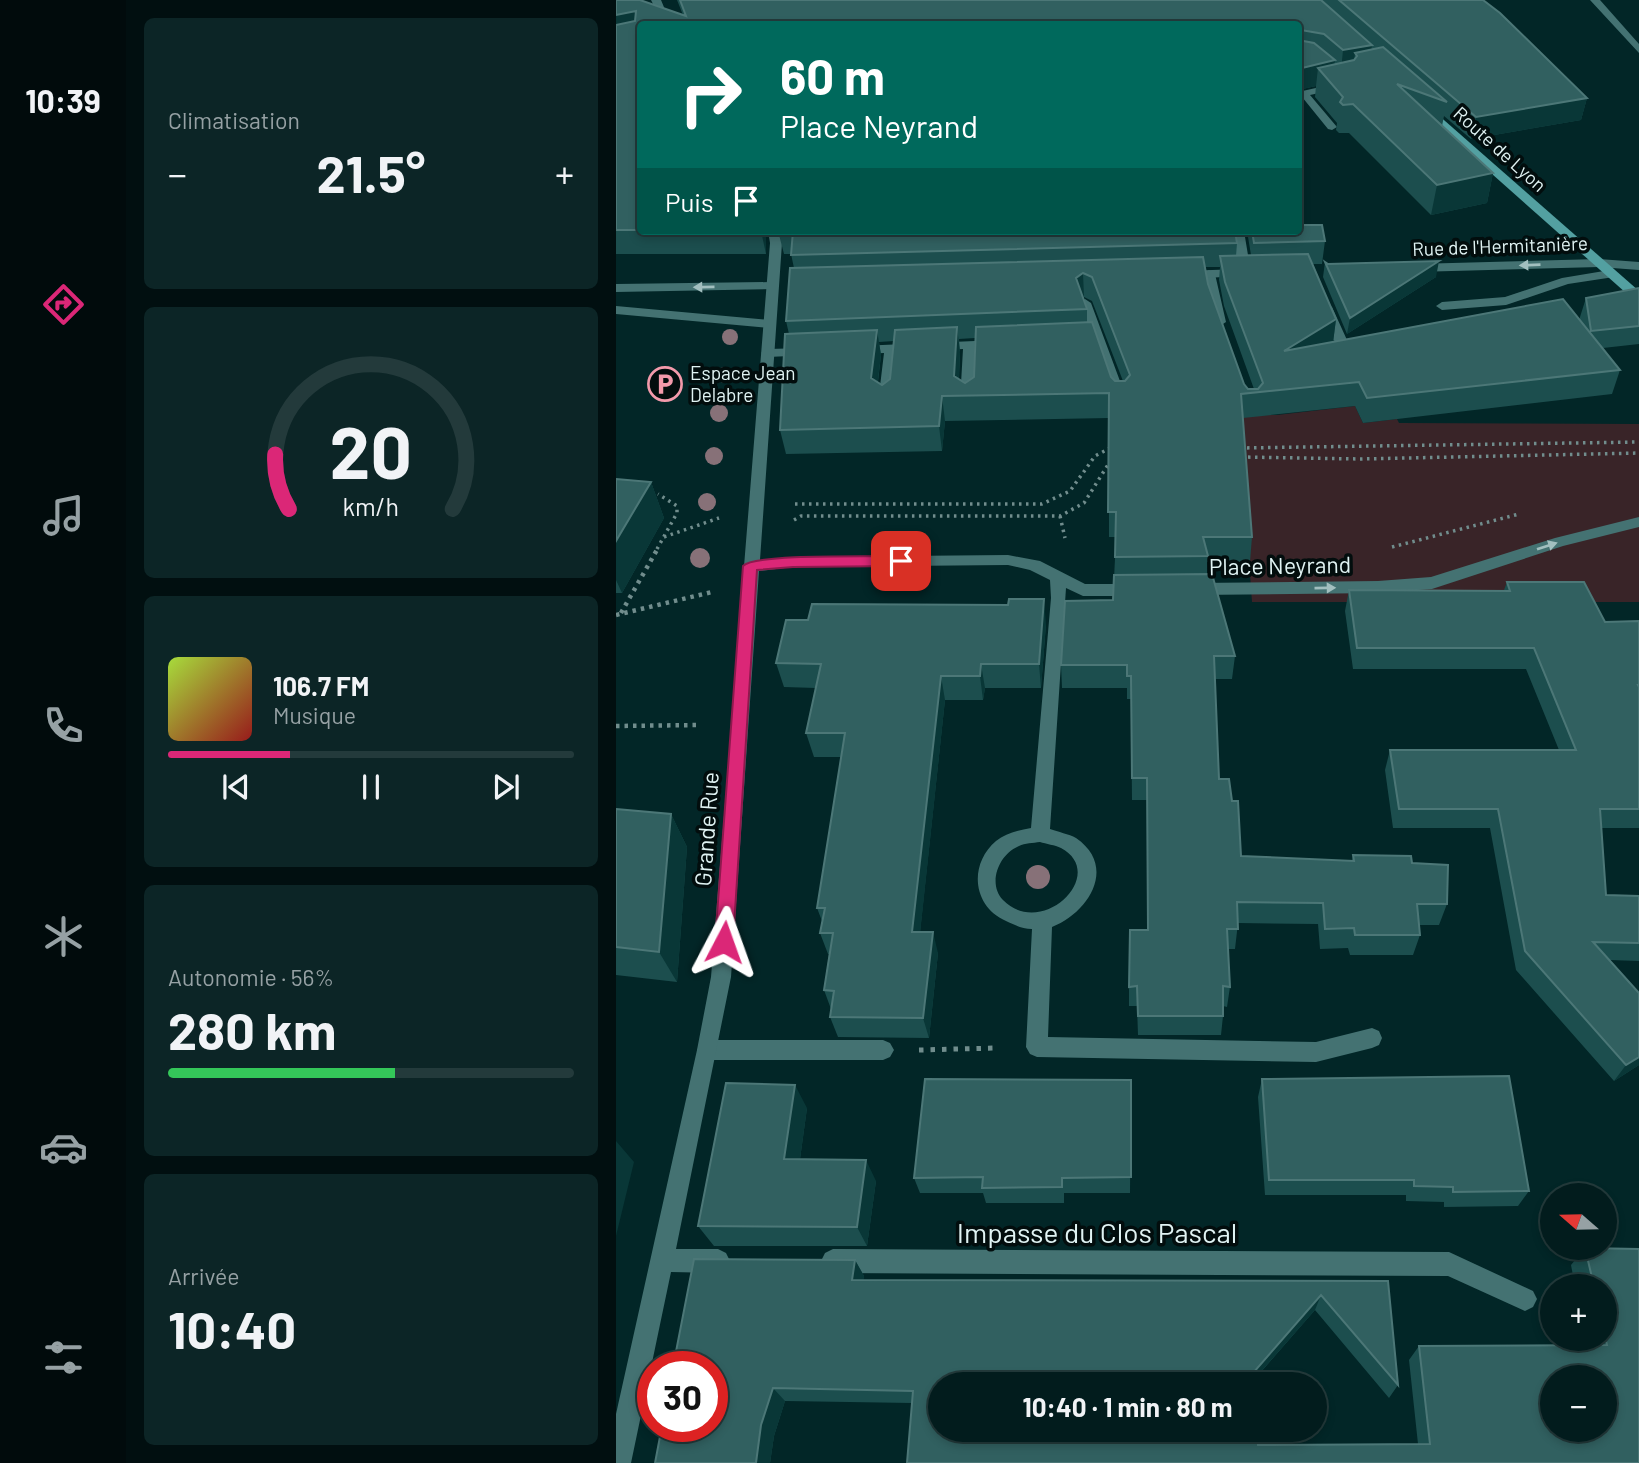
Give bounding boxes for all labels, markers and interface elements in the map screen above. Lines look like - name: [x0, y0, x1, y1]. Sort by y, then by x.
- text: 60 m: [780, 46, 885, 105]
- icon: right: [665, 49, 756, 140]
- text: 10:39: [25, 81, 101, 119]
- street label: Route de Lyon: [1449, 101, 1551, 196]
- text: Climatisation: [168, 106, 300, 134]
- text: Place Neyrand: [780, 106, 978, 144]
- text: 21.5°: [317, 141, 425, 203]
- text: −: [168, 150, 187, 196]
- text: +: [555, 150, 574, 196]
- icon: arrive: [727, 182, 765, 220]
- text: Puis: [665, 186, 713, 217]
- street label: Rue de l'Hermitanière: [1412, 231, 1588, 260]
- one-way arrow: [1519, 259, 1541, 271]
- icon: directions: [39, 280, 88, 329]
- one-way arrow: [693, 281, 715, 293]
- place label: Espace Jean Delabre: [690, 361, 796, 406]
- parking icon: Espace Jean Delabre: [646, 365, 684, 403]
- text: 20: [330, 406, 412, 494]
- text: km/h: [343, 490, 399, 520]
- icon: music: [39, 491, 88, 540]
- pin: [871, 531, 931, 591]
- one-way arrow: [1536, 540, 1557, 551]
- icon: arrive: [882, 542, 920, 580]
- street label: Place Neyrand: [1209, 550, 1351, 580]
- one-way arrow: [1315, 582, 1337, 594]
- text: 106.7 FM: [273, 670, 369, 701]
- icon: phone: [39, 701, 88, 750]
- text: Musique: [273, 701, 356, 729]
- icon: previous: [217, 768, 255, 806]
- icon: pause: [352, 768, 390, 806]
- icon: next: [487, 768, 525, 806]
- street label: Grande Rue: [688, 771, 724, 887]
- position arrow: [687, 905, 761, 979]
- icon: climate: [39, 912, 88, 961]
- text: Autonomie · 56%: [168, 963, 334, 991]
- text: 280 km: [168, 998, 336, 1060]
- icon: car: [39, 1123, 88, 1172]
- north arrow: [1540, 1183, 1617, 1260]
- map controls: [1540, 1183, 1617, 1442]
- street label: Impasse du Clos Pascal: [957, 1215, 1237, 1249]
- text: Arrivée: [168, 1262, 240, 1290]
- button: +: [1540, 1274, 1617, 1351]
- text: 10:40: [168, 1297, 296, 1359]
- icon: filters: [39, 1333, 88, 1382]
- speed limit sign: 30: [637, 1351, 728, 1442]
- button: −: [1540, 1365, 1617, 1442]
- text: 10:40 · 1 min · 80 m: [1023, 1391, 1232, 1422]

